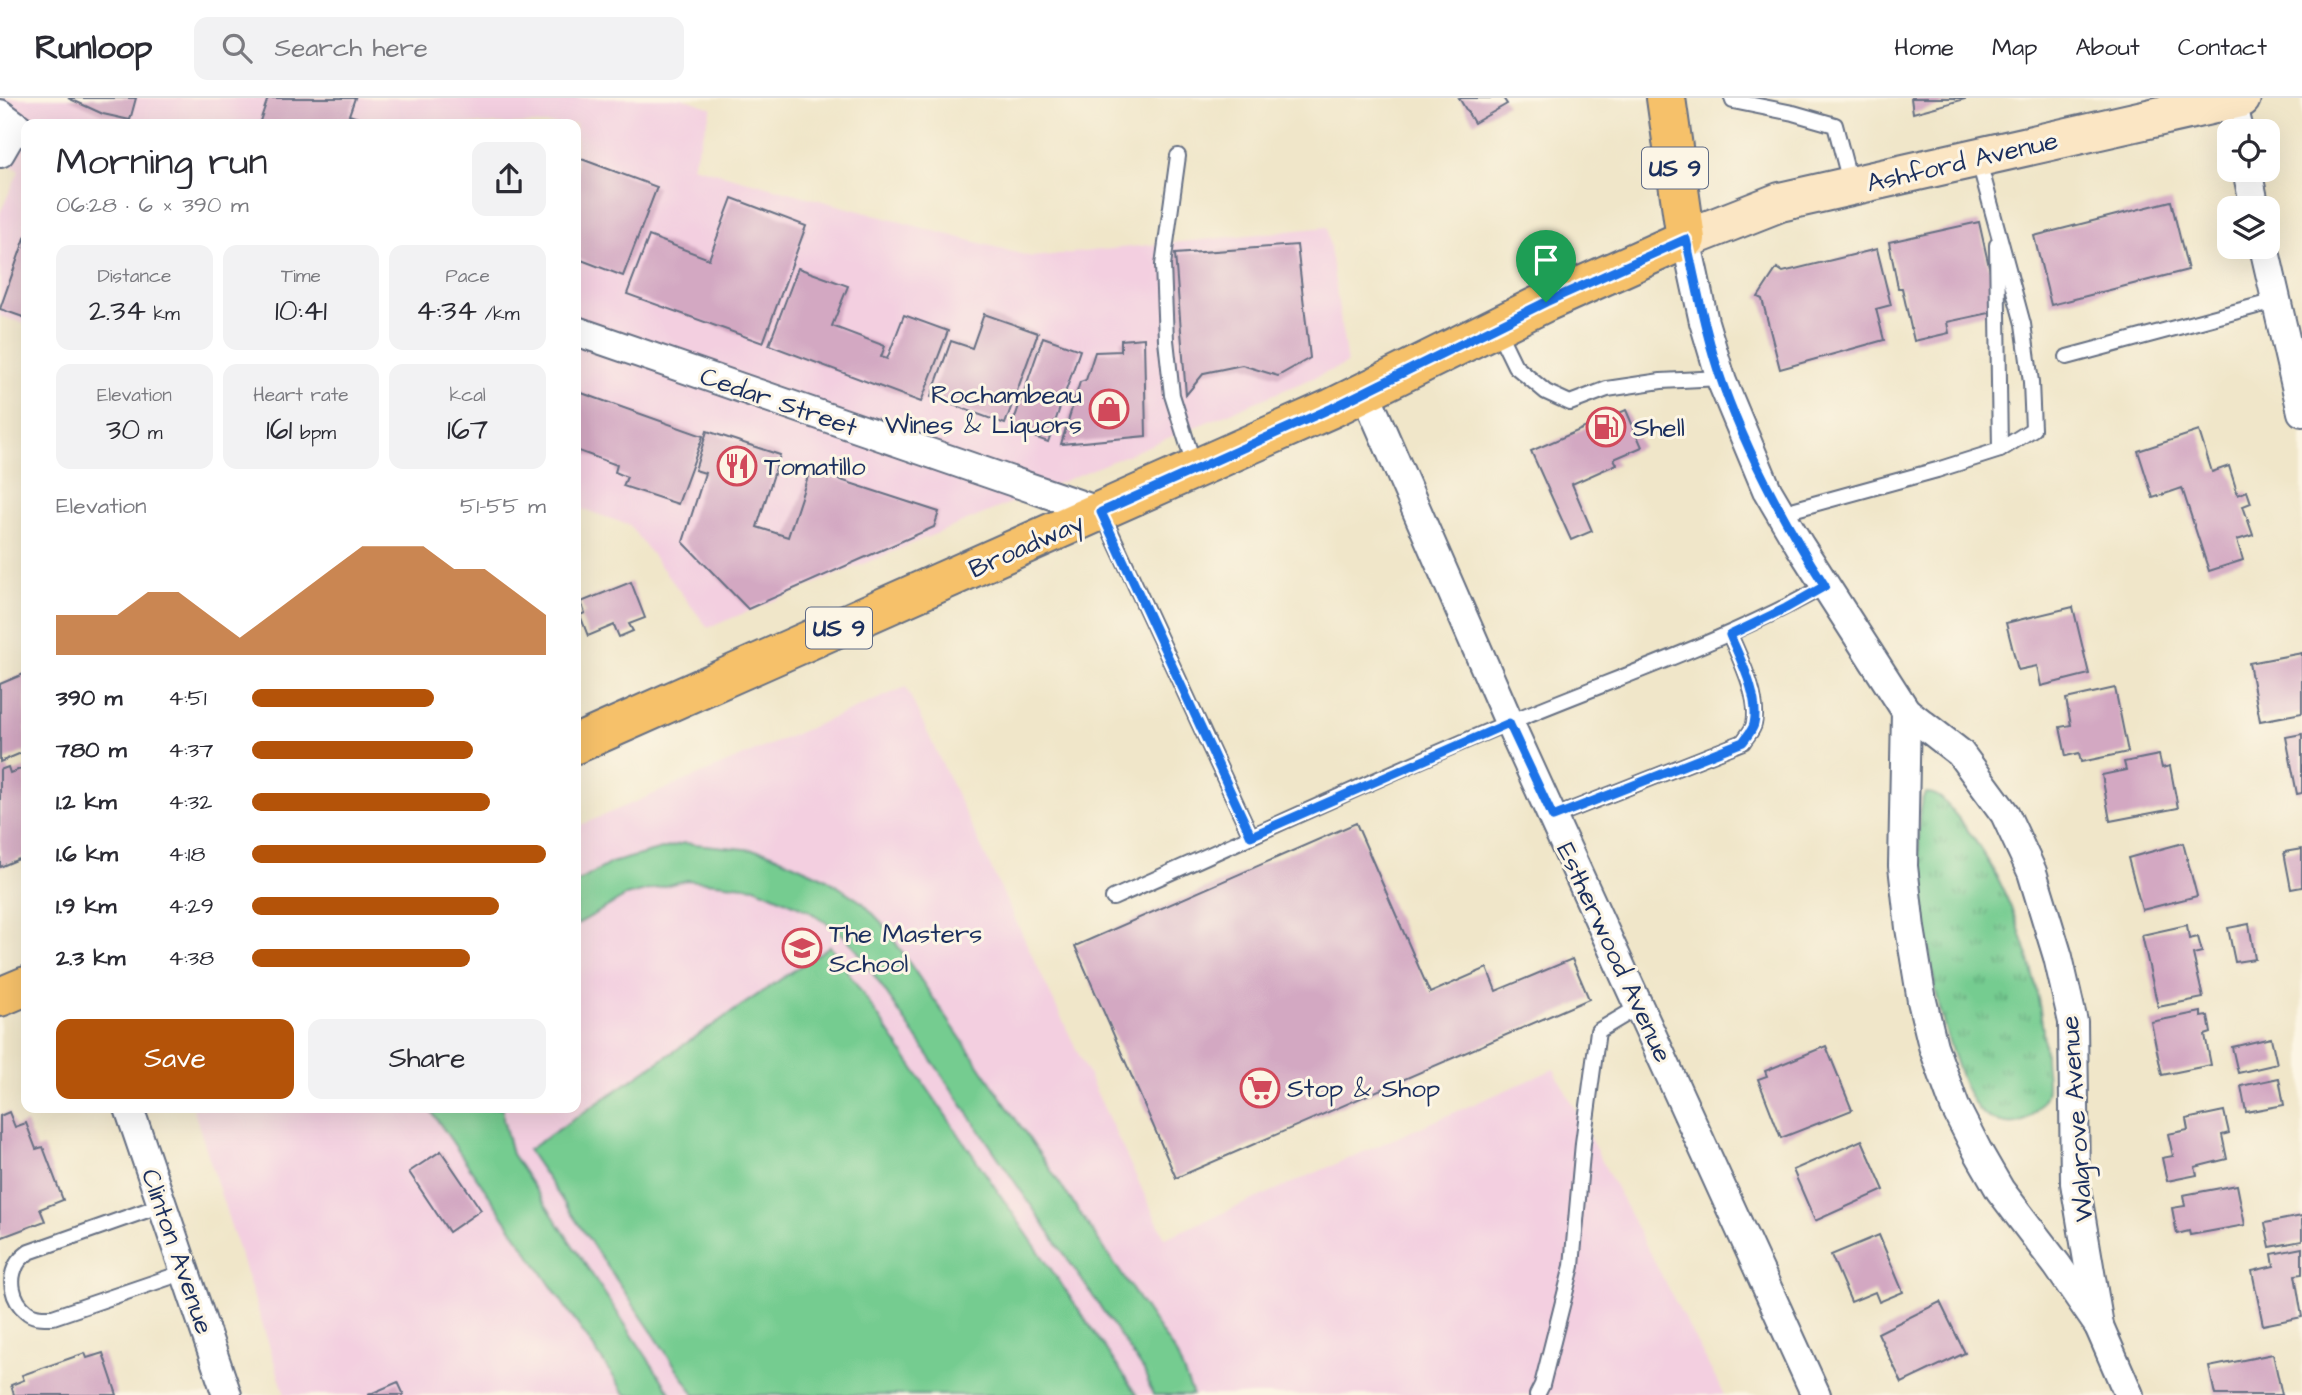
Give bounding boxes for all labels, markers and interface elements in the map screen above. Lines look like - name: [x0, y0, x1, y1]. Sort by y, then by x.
- search box: [194, 17, 684, 80]
- text: Runloop: [35, 25, 152, 71]
- icon: search: [218, 29, 256, 67]
- text: Search here: [274, 30, 428, 66]
- text: Home: [1894, 31, 1954, 65]
- text: Map: [1992, 31, 2037, 65]
- text: About: [2075, 31, 2140, 65]
- text: Contact: [2178, 31, 2267, 65]
- map controls: [2217, 119, 2280, 259]
- button: locate: [2217, 119, 2280, 182]
- street label: Ashford Avenue: [1863, 122, 2061, 201]
- text: Morning run: [56, 137, 268, 189]
- button: share: [472, 142, 546, 216]
- road number: US 9: [1642, 148, 1708, 188]
- text: 06:28 · 6 × 390 m: [56, 189, 249, 221]
- button: layers: [2217, 196, 2280, 259]
- pin: [1516, 230, 1576, 302]
- icon: arrive: [1527, 241, 1565, 279]
- text: Distance: [97, 263, 171, 290]
- text: Time: [281, 263, 321, 290]
- text: Pace: [446, 263, 490, 290]
- text: 2.34: [89, 290, 146, 332]
- text: 10:41: [275, 290, 327, 332]
- text: 4:34: [416, 290, 477, 332]
- text: km: [146, 301, 180, 328]
- text: /km: [477, 301, 520, 328]
- street label: Cedar Street: [695, 358, 863, 446]
- place label: Rochambeau Wines & Liquors: [885, 377, 1082, 443]
- text: Elevation: [97, 382, 172, 409]
- text: Heart rate: [253, 382, 349, 409]
- text: kcal: [449, 382, 486, 409]
- shop icon: Rochambeau Wines & Liquors: [1088, 388, 1130, 430]
- fuel station icon: Shell: [1585, 406, 1627, 448]
- text: 30: [106, 409, 140, 451]
- text: 161: [266, 409, 292, 451]
- text: 167: [447, 409, 488, 451]
- place label: Shell: [1633, 410, 1685, 446]
- text: m: [140, 420, 163, 447]
- text: bpm: [292, 420, 336, 447]
- restaurant icon: Tomatillo: [716, 445, 758, 487]
- place label: Tomatillo: [764, 449, 866, 485]
- text: Elevation: [56, 490, 147, 522]
- text: 51–55 m: [460, 490, 546, 522]
- street label: Broadway: [963, 505, 1091, 589]
- road number: US 9: [806, 607, 872, 648]
- text: 390 m: [56, 682, 122, 714]
- text: 4:51: [168, 682, 207, 714]
- text: 780 m: [56, 734, 127, 766]
- text: 4:37: [168, 734, 213, 766]
- text: 1.2 km: [56, 786, 117, 818]
- text: 4:32: [168, 786, 212, 818]
- street label: Estherwood Avenue: [1547, 837, 1681, 1068]
- text: 1.6 km: [56, 838, 118, 870]
- text: 4:18: [168, 838, 205, 870]
- text: 1.9 km: [56, 890, 117, 922]
- text: 4:29: [168, 890, 214, 922]
- place label: The Masters School: [829, 916, 982, 982]
- school or university icon: The Masters School: [781, 927, 823, 969]
- text: 2.3 km: [56, 942, 125, 974]
- text: 4:38: [168, 942, 214, 974]
- street label: Walgrove Avenue: [2052, 1014, 2104, 1223]
- button: Save: [56, 1019, 294, 1099]
- button: Share: [308, 1019, 546, 1099]
- supermarket icon: Stop & Shop: [1239, 1067, 1281, 1109]
- place label: Stop & Shop: [1287, 1071, 1440, 1107]
- street label: Clinton Avenue: [132, 1164, 222, 1339]

